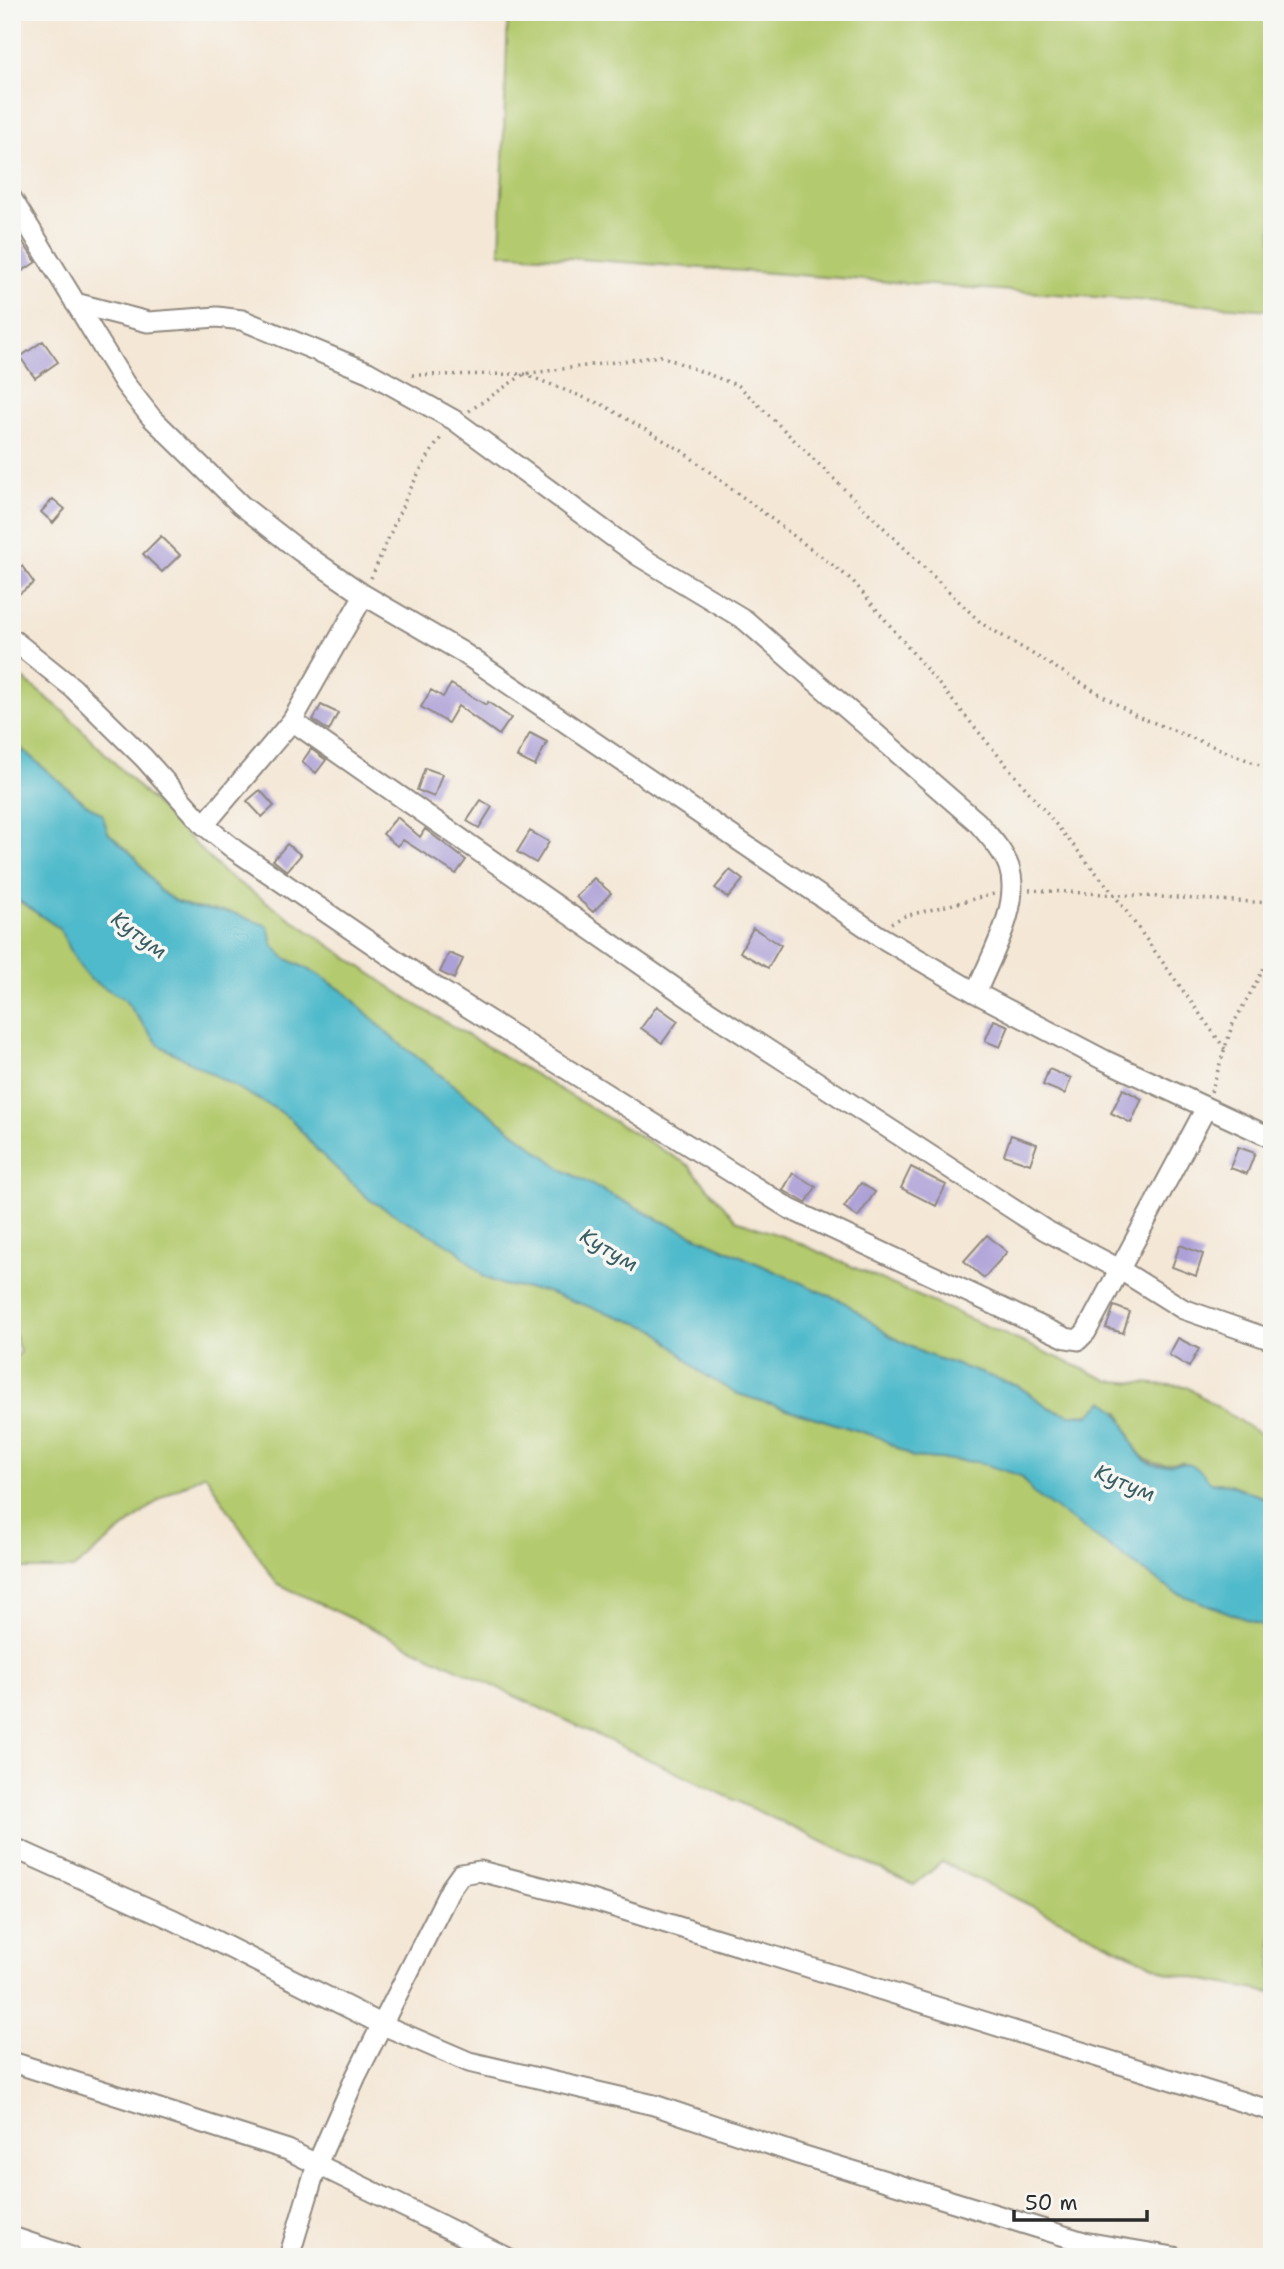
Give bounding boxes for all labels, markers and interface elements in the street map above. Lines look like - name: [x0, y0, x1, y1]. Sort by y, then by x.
- water label: Кутум: [105, 905, 173, 965]
- water label: Кутум: [575, 1222, 643, 1278]
- water label: Кутум: [1090, 1458, 1160, 1508]
- scale bar: [1014, 2178, 1148, 2222]
- text: 50 m: [1025, 2189, 1078, 2217]

